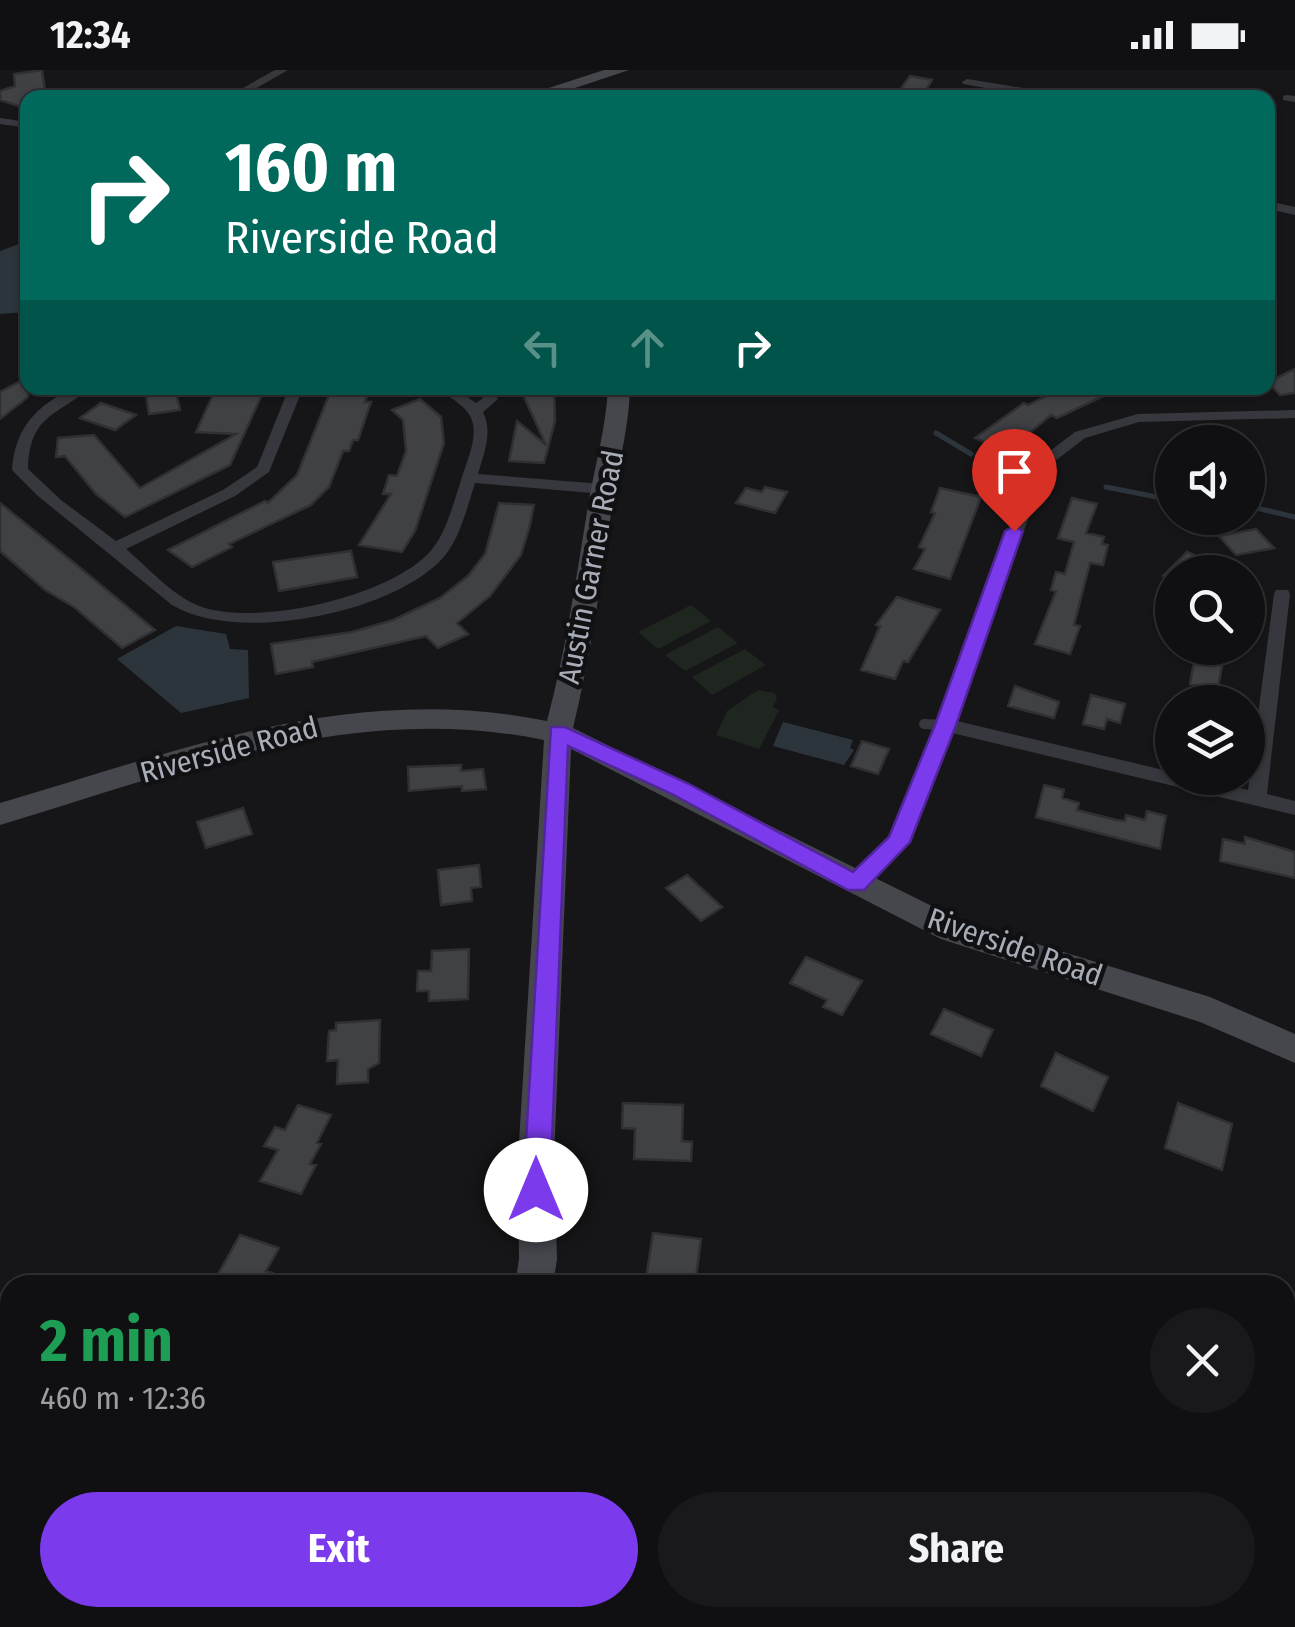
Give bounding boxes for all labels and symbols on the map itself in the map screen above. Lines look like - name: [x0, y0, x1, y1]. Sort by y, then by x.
- pin: [972, 429, 1057, 532]
- street label: Austin Garner Road: [551, 447, 631, 687]
- street label: Riverside Road: [136, 709, 322, 791]
- street label: Riverside Road: [923, 900, 1107, 994]
- position arrow: [484, 1138, 588, 1242]

